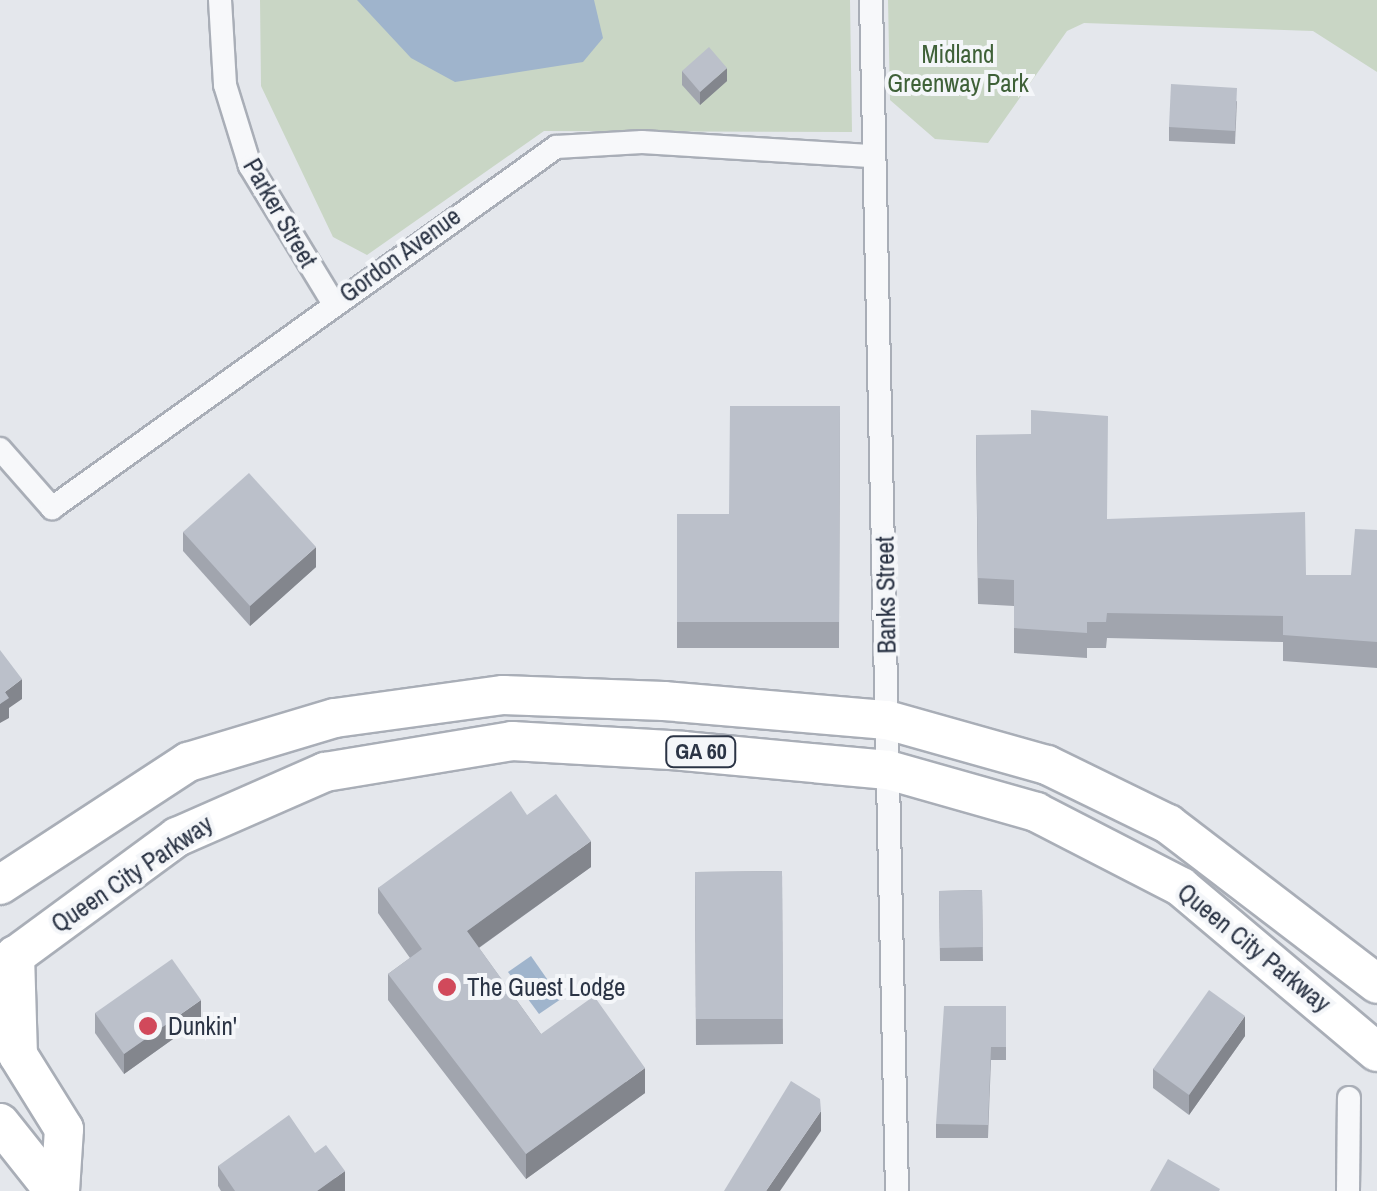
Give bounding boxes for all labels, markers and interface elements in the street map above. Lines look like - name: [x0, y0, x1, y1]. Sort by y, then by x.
- park label: Midland Greenway Park: [887, 40, 1029, 99]
- street label: Parker Street: [237, 153, 323, 273]
- street label: Gordon Avenue: [333, 201, 467, 309]
- street label: Banks Street: [870, 536, 902, 654]
- road number: GA 60: [664, 735, 738, 769]
- street label: Queen City Parkway: [46, 809, 218, 939]
- street label: Queen City Parkway: [1172, 877, 1336, 1019]
- place label: The Guest Lodge: [467, 972, 625, 1002]
- marker: The Guest Lodge: [436, 976, 458, 998]
- place label: Dunkin': [168, 1011, 237, 1041]
- marker: Dunkin': [137, 1015, 159, 1037]

